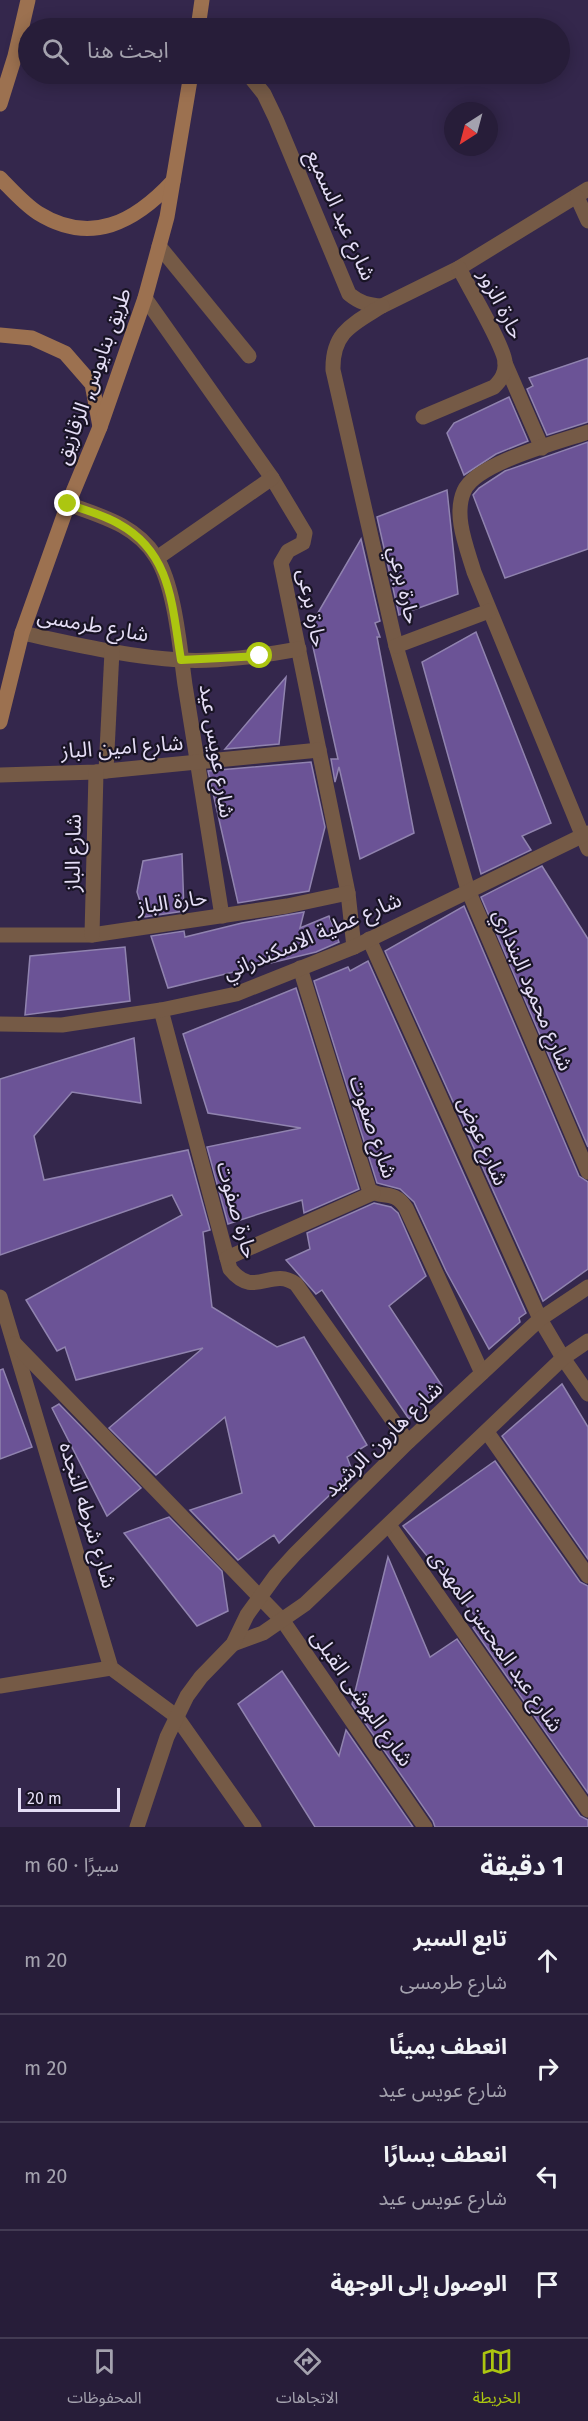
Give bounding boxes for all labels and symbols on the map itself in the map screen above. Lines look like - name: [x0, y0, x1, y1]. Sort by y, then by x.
- north arrow: [444, 102, 498, 156]
- street label: شارع عبد السميع: [299, 146, 381, 285]
- street label: حارة الزور: [472, 264, 530, 343]
- street label: طريق بنايوس, الزقازيق: [49, 284, 137, 468]
- route end: [54, 490, 80, 516]
- street label: حارة برعي: [380, 544, 426, 627]
- street label: حارة برعى: [292, 567, 332, 649]
- street label: شارع طرمسى: [35, 602, 151, 650]
- route start: [246, 642, 272, 668]
- street label: شارع عويس عيد: [192, 682, 240, 820]
- street label: شارع امين الباز: [59, 730, 184, 766]
- street label: شارع الباز: [59, 814, 89, 893]
- street label: حارة الباز: [134, 884, 209, 920]
- street label: شارع عطية الاسكندراني: [219, 887, 406, 988]
- street label: شارع محمود البنداري: [485, 905, 579, 1076]
- street label: شارع صفوت: [341, 1072, 403, 1182]
- street label: شارع عوض: [450, 1093, 514, 1190]
- street label: حارة صفوت: [211, 1159, 263, 1261]
- street label: شارع هارون الرشيد: [318, 1376, 449, 1504]
- street label: شارع شرطه النجده: [52, 1439, 123, 1592]
- street label: شارع عبد المحسن المهدى: [422, 1545, 569, 1738]
- street label: شارع البوشى القبلى: [303, 1624, 419, 1773]
- scale bar: [18, 1785, 120, 1812]

